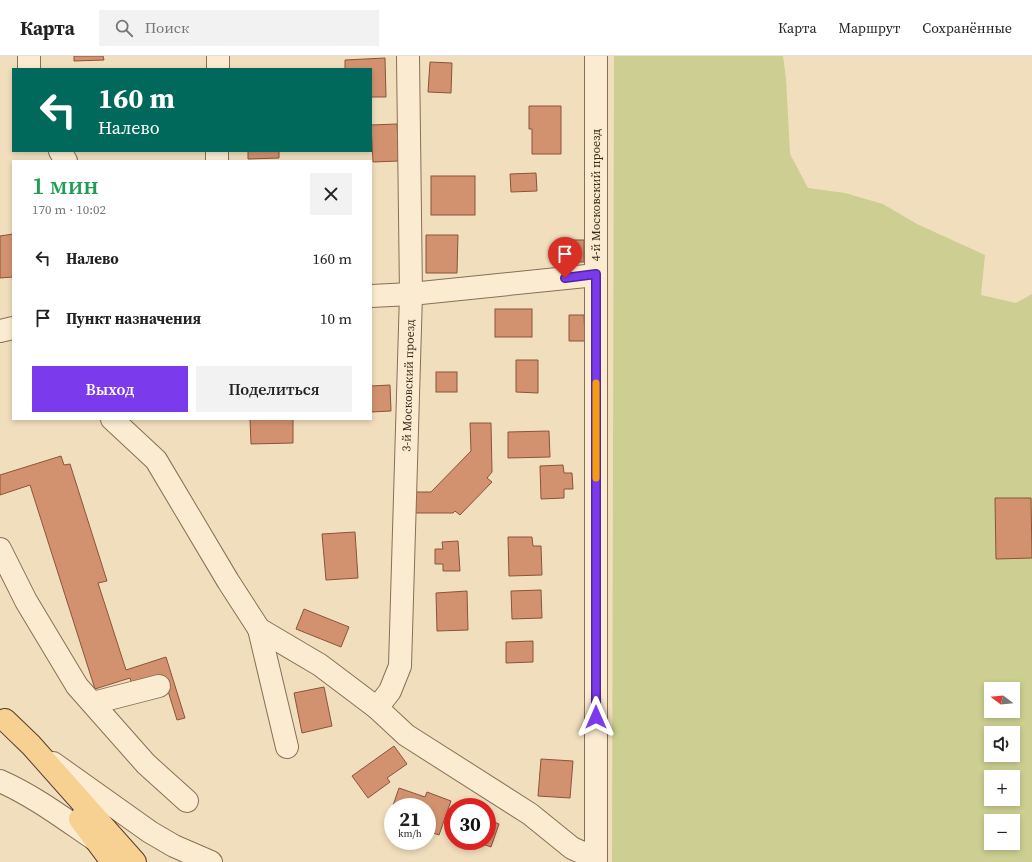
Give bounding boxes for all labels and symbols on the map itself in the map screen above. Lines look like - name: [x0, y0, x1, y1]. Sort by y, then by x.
- street label: 4-й Московский проезд: [588, 129, 604, 261]
- pin: [548, 237, 582, 278]
- street label: 3-й Московский проезд: [398, 319, 418, 452]
- north arrow: [984, 682, 1020, 718]
- position arrow: [575, 696, 617, 738]
- speed limit sign: 30: [444, 798, 496, 850]

